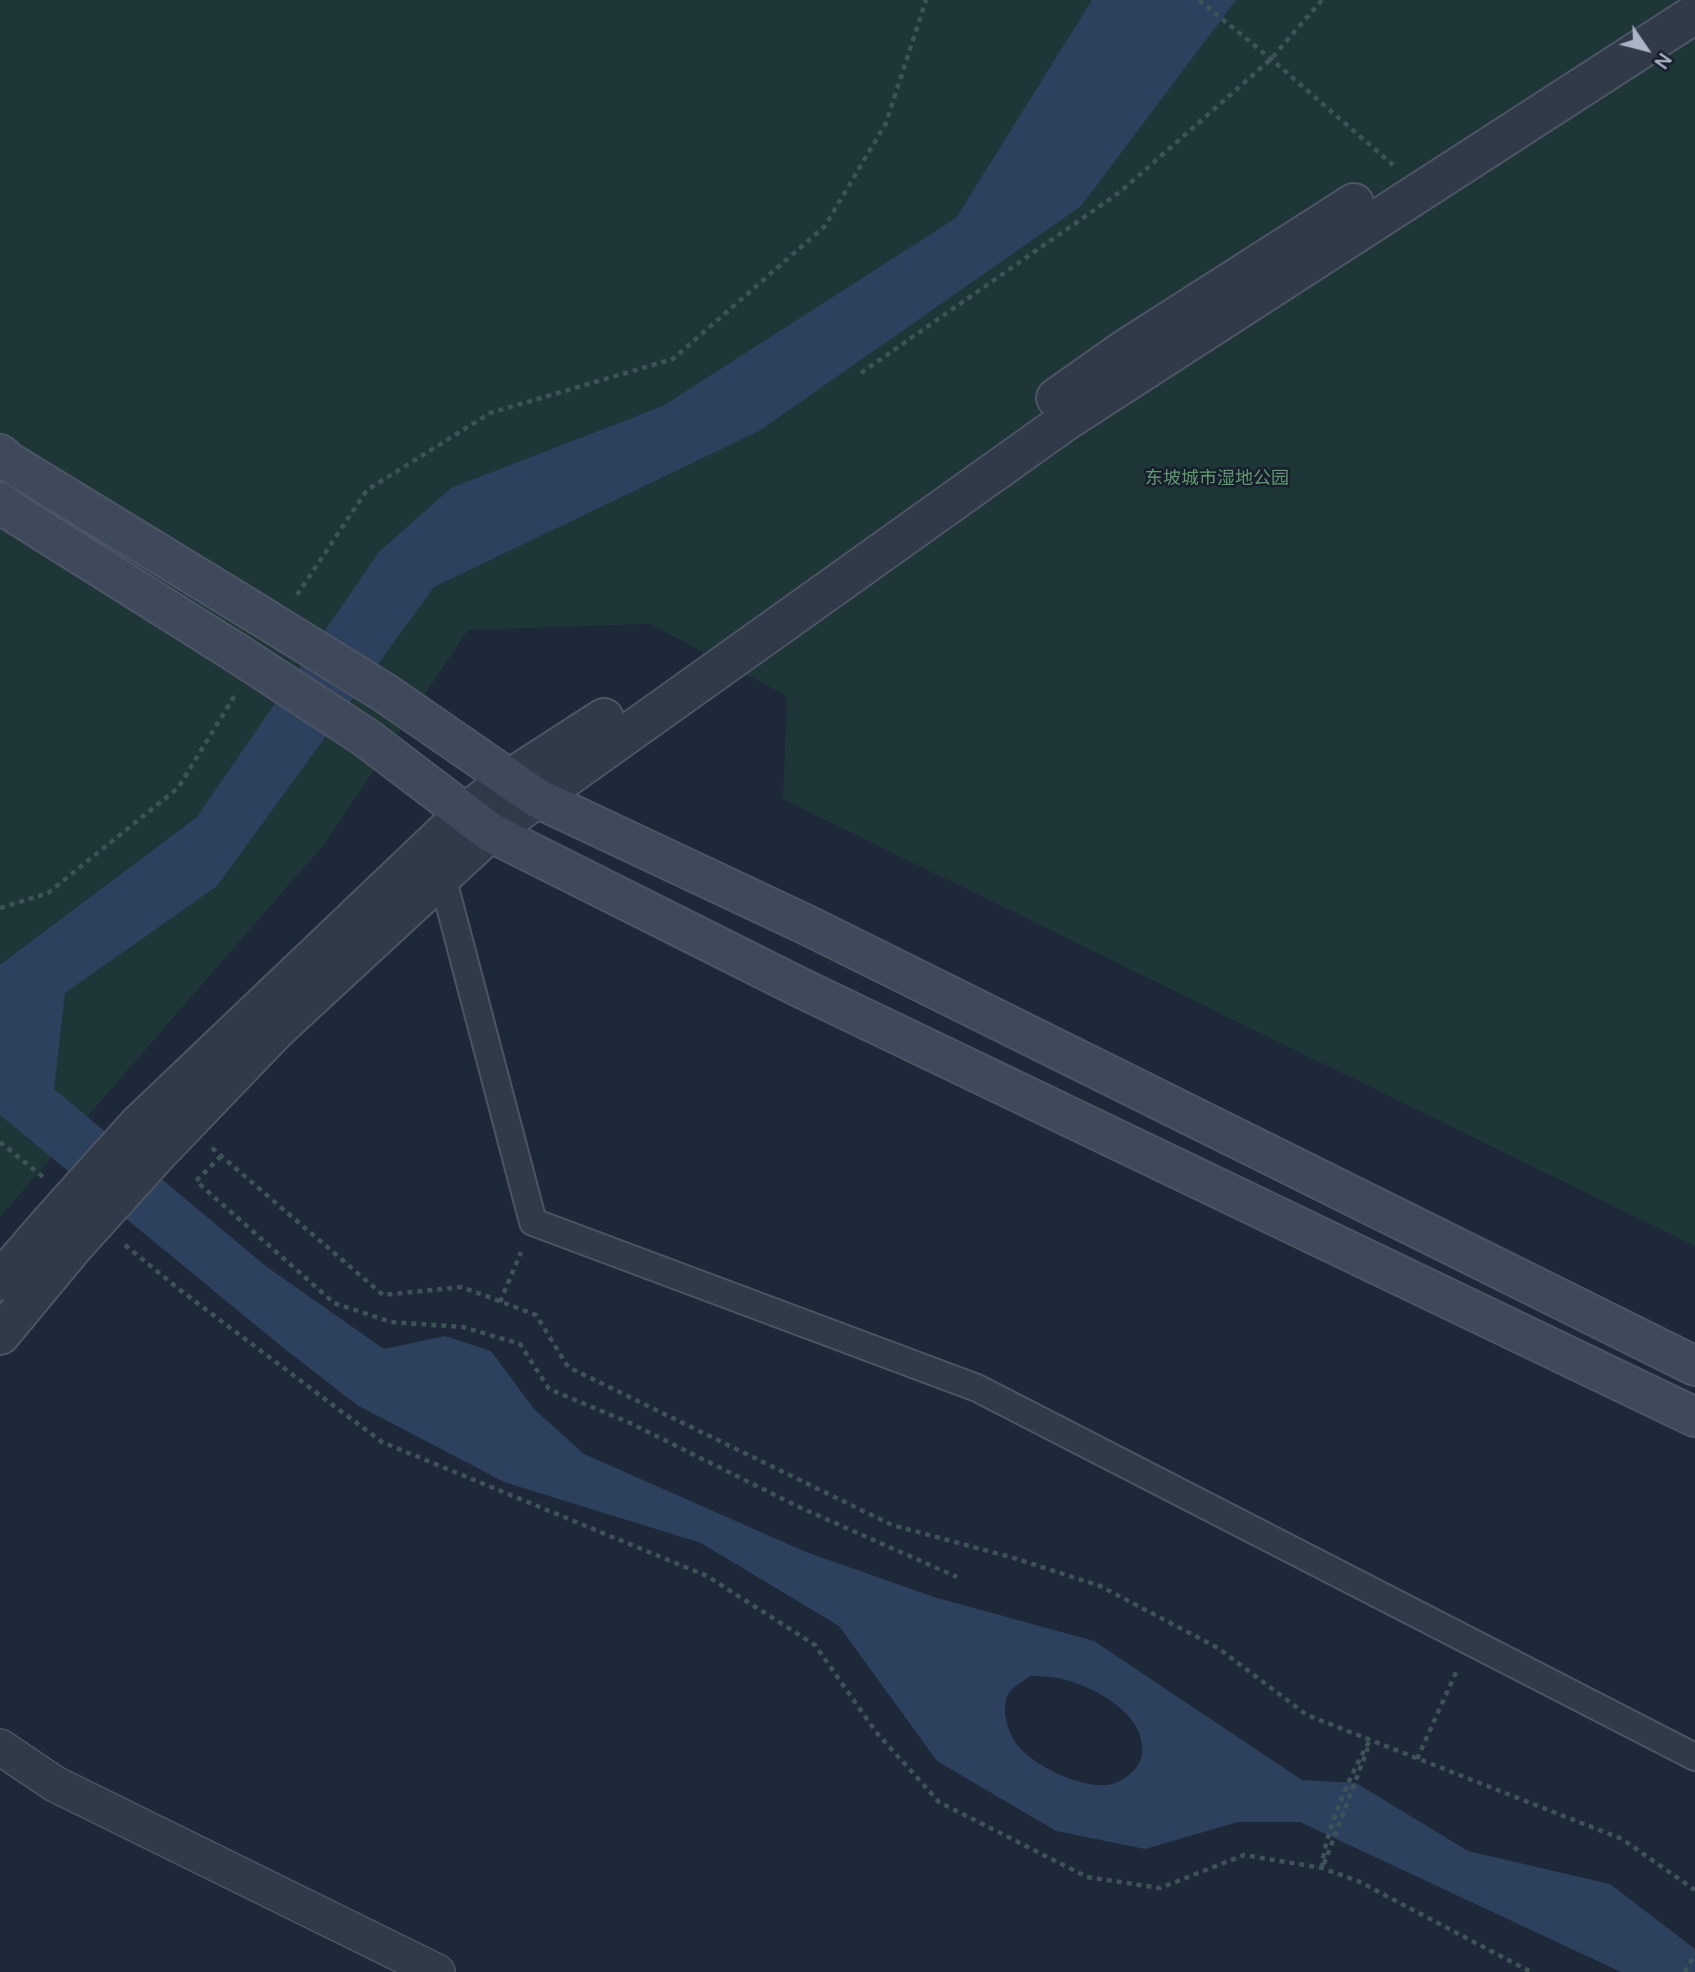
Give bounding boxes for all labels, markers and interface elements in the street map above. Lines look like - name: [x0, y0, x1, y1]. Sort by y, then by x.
- north arrow: [1611, 14, 1681, 84]
- text: N: [1649, 48, 1678, 74]
- park label: 东坡城市湿地公园: [1145, 468, 1289, 490]

